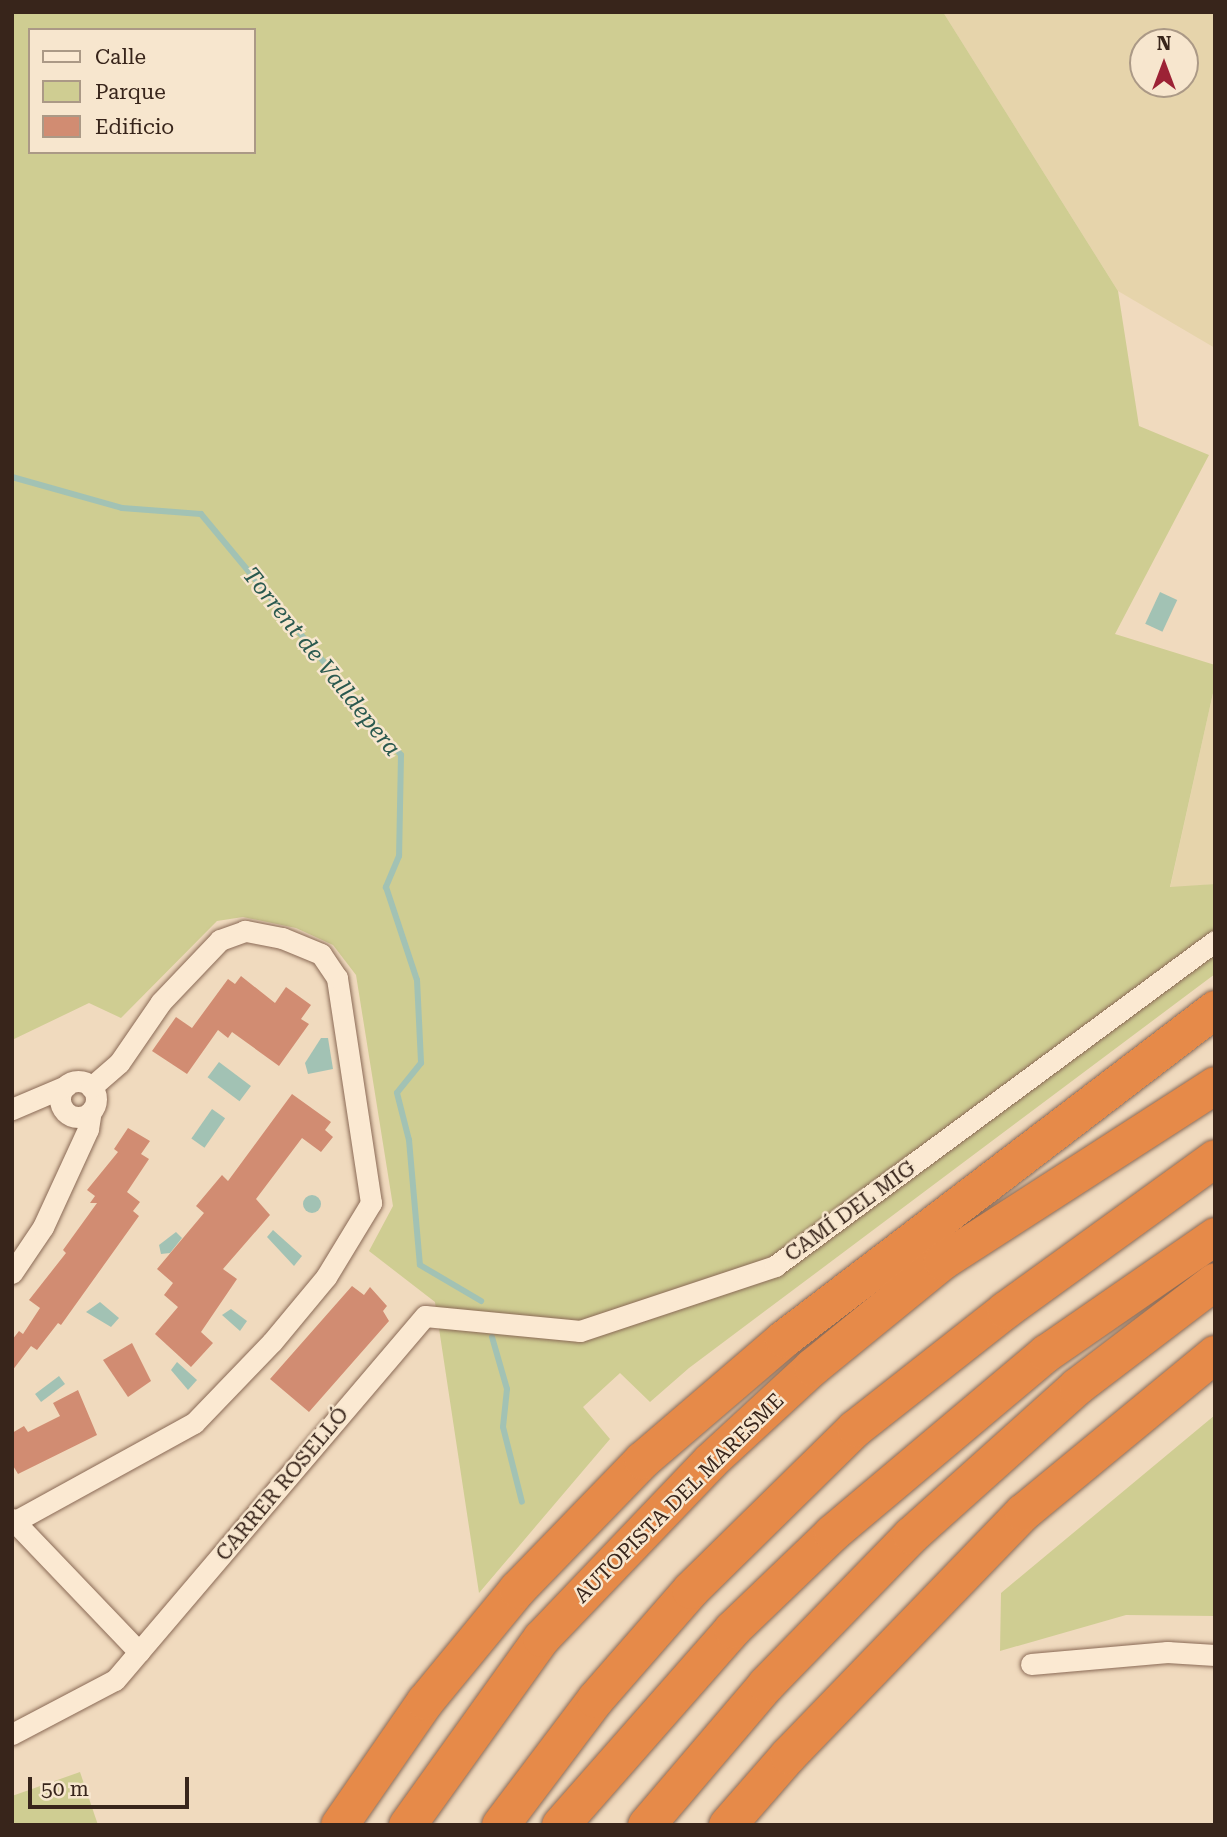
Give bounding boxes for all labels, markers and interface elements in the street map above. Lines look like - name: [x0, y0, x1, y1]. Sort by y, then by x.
- legend: [28, 28, 256, 154]
- north arrow: [1129, 28, 1199, 98]
- text: N: [1157, 32, 1171, 55]
- text: Calle: [95, 45, 146, 69]
- text: Parque: [95, 80, 166, 104]
- text: Edificio: [95, 115, 174, 139]
- water label: Torrent de Valldepera: [236, 562, 406, 762]
- street label: CAMÍ DEL MIG: [780, 1155, 920, 1267]
- street label: AUTOPISTA DEL MARESME: [569, 1388, 789, 1608]
- street label: CARRER ROSELLÓ: [210, 1402, 354, 1566]
- scale bar: [32, 1764, 192, 1808]
- text: 50 m: [41, 1777, 89, 1801]

